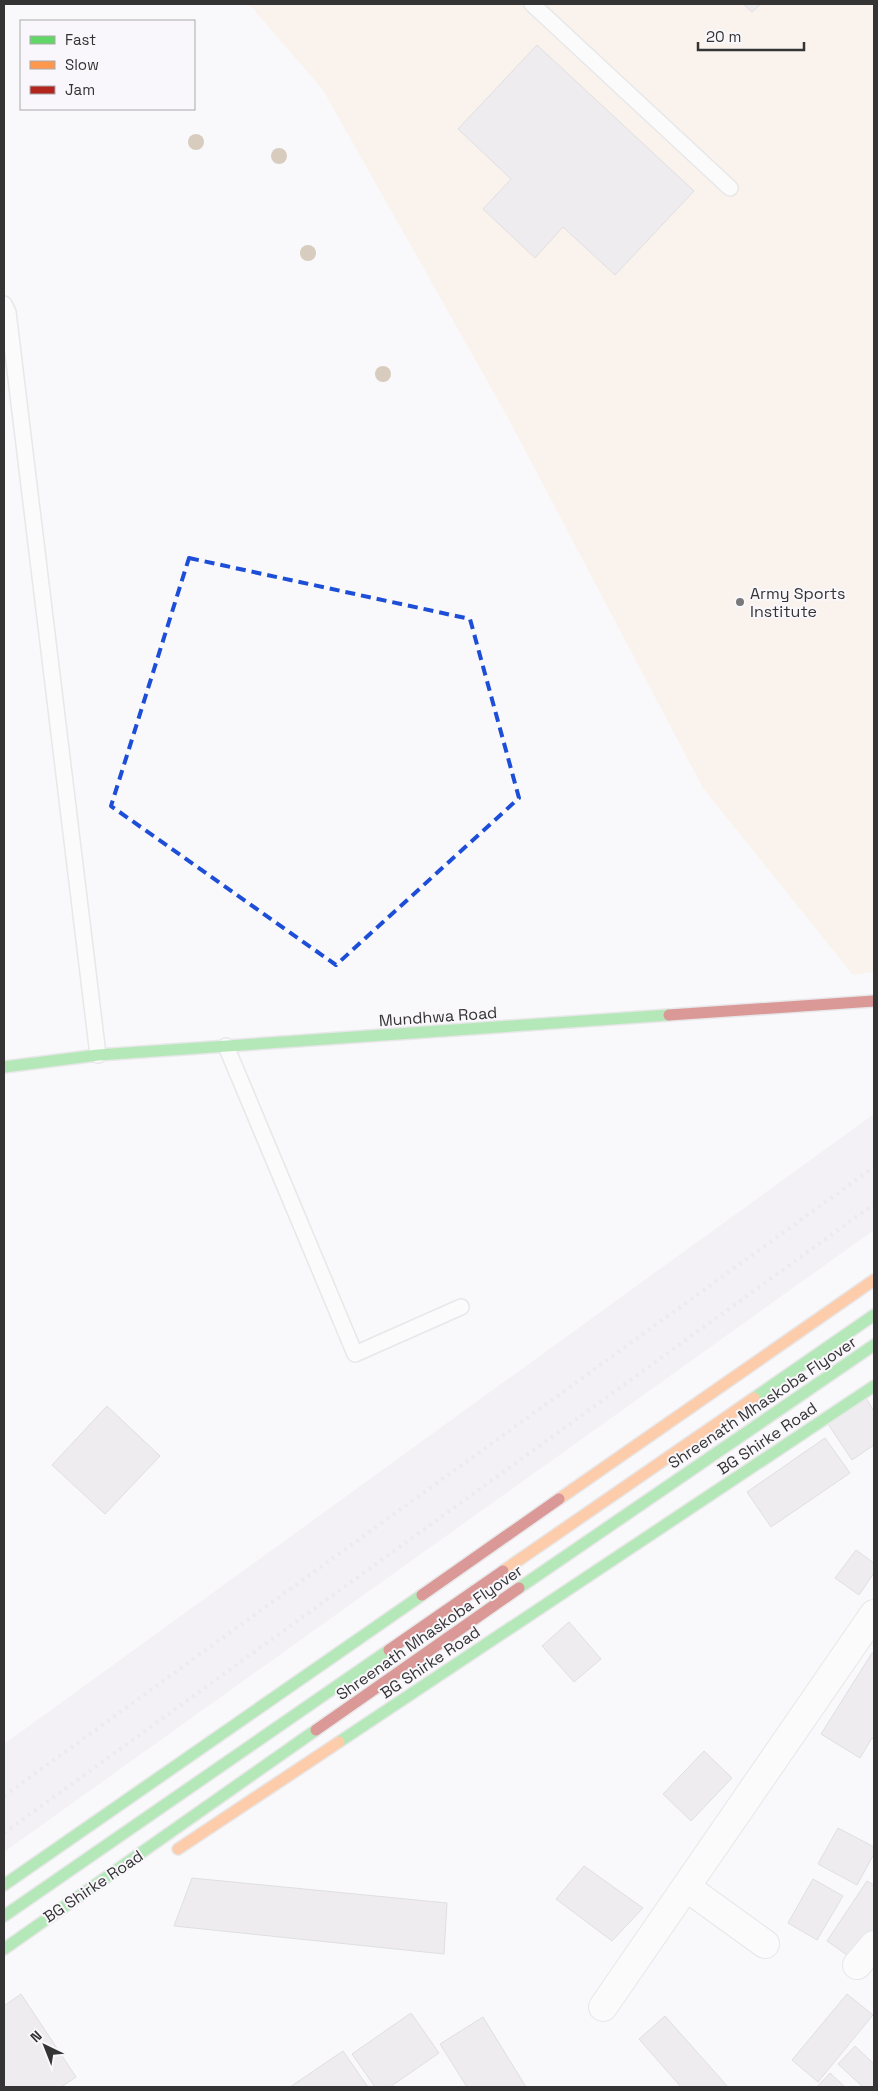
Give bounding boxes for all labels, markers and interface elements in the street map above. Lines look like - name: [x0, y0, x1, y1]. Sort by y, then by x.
- legend: [20, 20, 195, 110]
- scale bar: [698, 20, 804, 52]
- text: 20 m: [706, 27, 741, 46]
- text: Fast: [65, 30, 96, 49]
- text: Slow: [65, 55, 99, 74]
- text: Jam: [65, 80, 95, 99]
- place label: Army Sports Institute: [750, 583, 845, 622]
- marker: Army Sports Institute: [734, 596, 746, 608]
- street label: Mundhwa Road: [378, 1002, 498, 1031]
- street label: Shreenath Mhaskoba Flyover: [664, 1331, 860, 1473]
- street label: BG Shirke Road: [713, 1397, 821, 1480]
- street label: Shreenath Mhaskoba Flyover: [332, 1560, 527, 1705]
- street label: BG Shirke Road: [376, 1621, 484, 1704]
- street label: BG Shirke Road: [39, 1845, 147, 1928]
- north arrow: [20, 2021, 70, 2071]
- text: N: [27, 2027, 46, 2046]

